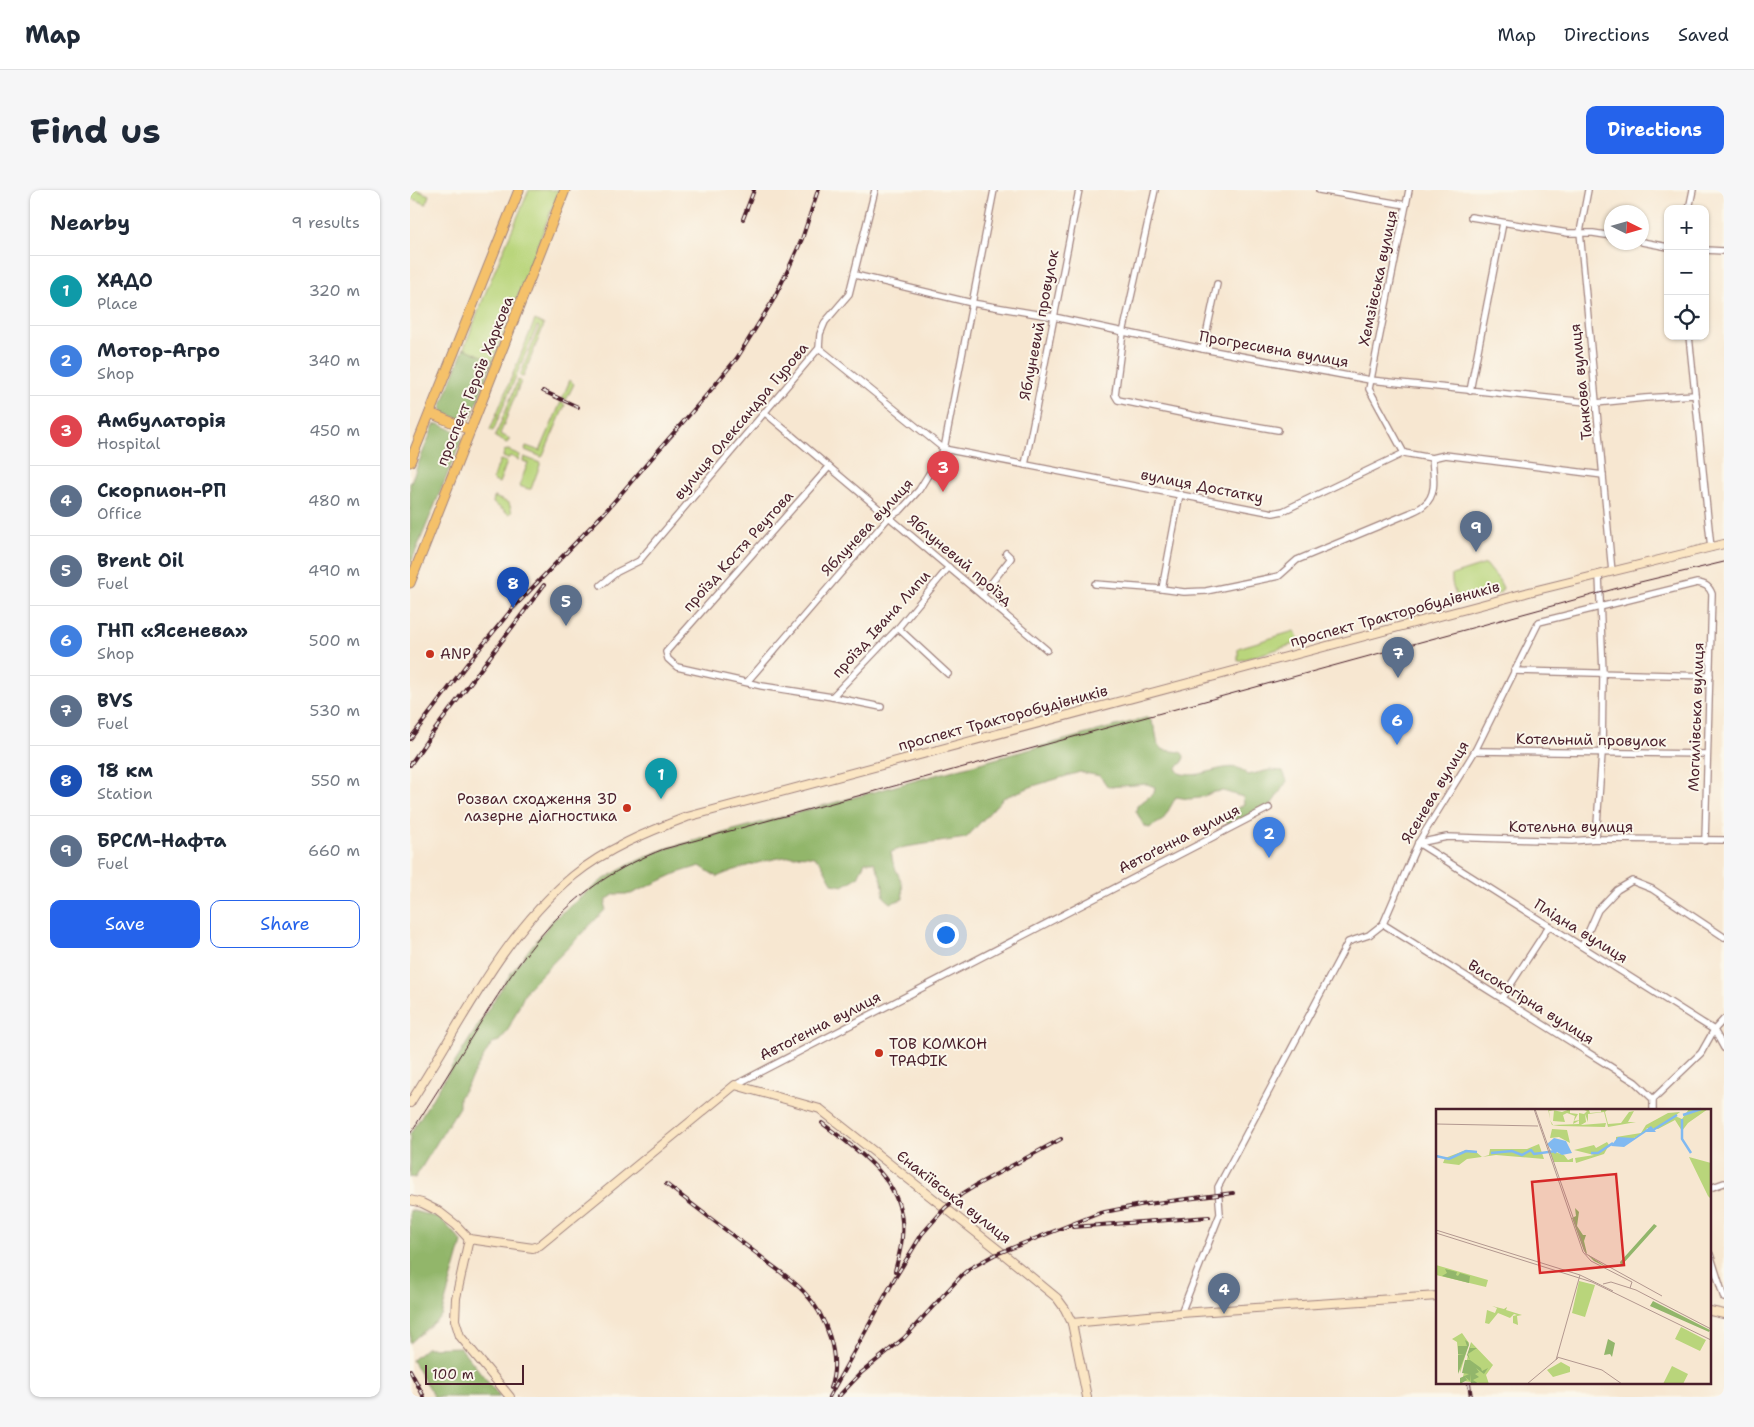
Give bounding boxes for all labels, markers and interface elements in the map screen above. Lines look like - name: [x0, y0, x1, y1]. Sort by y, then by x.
- text: Map: [25, 19, 81, 51]
- text: Map: [1498, 23, 1536, 47]
- text: Directions: [1564, 23, 1650, 47]
- text: Saved: [1678, 23, 1729, 47]
- button: Directions: [1586, 106, 1724, 154]
- text: Find us: [30, 107, 161, 154]
- north arrow: [1604, 205, 1649, 250]
- map controls: [1664, 205, 1709, 340]
- button: +: [1664, 205, 1709, 250]
- street label: Хемзівська вулиця: [1354, 208, 1402, 348]
- text: Nearby: [50, 209, 130, 237]
- text: 9 results: [291, 212, 360, 233]
- street label: Яблуневий провулок: [1015, 248, 1063, 402]
- button: −: [1664, 250, 1709, 295]
- text: ХАДО: [97, 268, 153, 293]
- text: 1: [62, 280, 70, 301]
- text: 320 m: [309, 280, 360, 301]
- text: Place: [97, 293, 138, 314]
- street label: проспект Героїв Харкова: [432, 293, 518, 469]
- button: locate: [1664, 295, 1709, 340]
- street label: Танкова вулиця: [1565, 323, 1597, 441]
- street label: Прогресивна вулиця: [1198, 326, 1350, 372]
- text: Мотор-Агро: [97, 338, 220, 363]
- street label: вулиця Олександра Гурова: [669, 338, 813, 504]
- text: 2: [60, 350, 72, 371]
- text: 340 m: [308, 350, 360, 371]
- text: Shop: [97, 363, 134, 384]
- text: Амбулаторія: [97, 408, 226, 433]
- text: 3: [60, 420, 72, 441]
- text: 450 m: [309, 420, 360, 441]
- text: Hospital: [97, 433, 160, 454]
- pin: 3: [927, 451, 959, 492]
- street label: вулиця Достатку: [1139, 464, 1265, 508]
- street label: Яблунева вулиця: [817, 474, 917, 580]
- text: Скорпион-РП: [97, 478, 226, 503]
- street label: проїзд Костя Реутова: [678, 486, 798, 616]
- text: 4: [60, 490, 72, 511]
- text: 480 m: [308, 490, 360, 511]
- text: Office: [97, 503, 142, 524]
- street label: Яблуневий проїзд: [903, 510, 1017, 610]
- pin: 9: [1460, 511, 1492, 552]
- text: Brent Oil: [97, 548, 184, 573]
- text: 5: [61, 560, 71, 581]
- text: 490 m: [308, 560, 360, 581]
- street label: проїзд Івана Липи: [827, 566, 935, 682]
- pin: 8: [497, 567, 529, 608]
- text: Fuel: [97, 573, 128, 594]
- street label: проспект Тракторобудівників: [1288, 576, 1502, 652]
- pin: 5: [550, 585, 582, 626]
- text: ГНП «Ясенева»: [97, 618, 248, 643]
- text: 6: [60, 630, 72, 651]
- text: 500 m: [309, 630, 360, 651]
- pin: 7: [1382, 637, 1414, 678]
- street label: Могилівська вулиця: [1683, 642, 1709, 792]
- text: Shop: [97, 643, 134, 664]
- place label: ANP: [440, 644, 471, 664]
- marker: ANP: [424, 648, 436, 660]
- street label: проспект Тракторобудівників: [896, 680, 1110, 756]
- text: BVS: [97, 688, 133, 713]
- text: 7: [60, 700, 72, 721]
- text: 530 m: [310, 700, 360, 721]
- pin: 6: [1381, 704, 1413, 745]
- text: Fuel: [97, 713, 128, 734]
- street label: Котельний провулок: [1516, 729, 1666, 751]
- street label: Ясенева вулиця: [1396, 737, 1474, 847]
- text: 18 км: [97, 758, 153, 783]
- pin: 1: [645, 758, 677, 799]
- text: 8: [60, 770, 72, 791]
- text: 550 m: [311, 770, 360, 791]
- text: Station: [97, 783, 153, 804]
- place label: Розвал сходження 3D лазерне діагностика: [457, 789, 618, 826]
- street label: Автоґенна вулиця: [1115, 800, 1243, 878]
- marker: Розвал сходження 3D лазерне діагностика: [621, 802, 633, 814]
- pin: 2: [1253, 817, 1285, 858]
- street label: Котельна вулиця: [1509, 817, 1633, 837]
- text: БРСМ-Нафта: [97, 828, 227, 853]
- text: 9: [60, 840, 72, 861]
- text: 660 m: [308, 840, 360, 861]
- text: Fuel: [97, 853, 128, 874]
- street label: Плідна вулиця: [1530, 894, 1632, 968]
- button: Save: [50, 900, 200, 948]
- button: Share: [210, 900, 360, 948]
- your location: [933, 922, 959, 948]
- street label: Високогірна вулиця: [1464, 955, 1598, 1049]
- street label: Автоґенна вулиця: [756, 987, 884, 1065]
- place label: ТОВ КОМКОН ТРАФІК: [889, 1034, 987, 1071]
- marker: ТОВ КОМКОН ТРАФІК: [873, 1047, 885, 1059]
- inset map: [1436, 1109, 1712, 1384]
- street label: Єнакіївська вулиця: [892, 1146, 1016, 1248]
- pin: 4: [1208, 1273, 1240, 1314]
- scale bar: [425, 1362, 524, 1385]
- text: 100 m: [432, 1365, 474, 1383]

